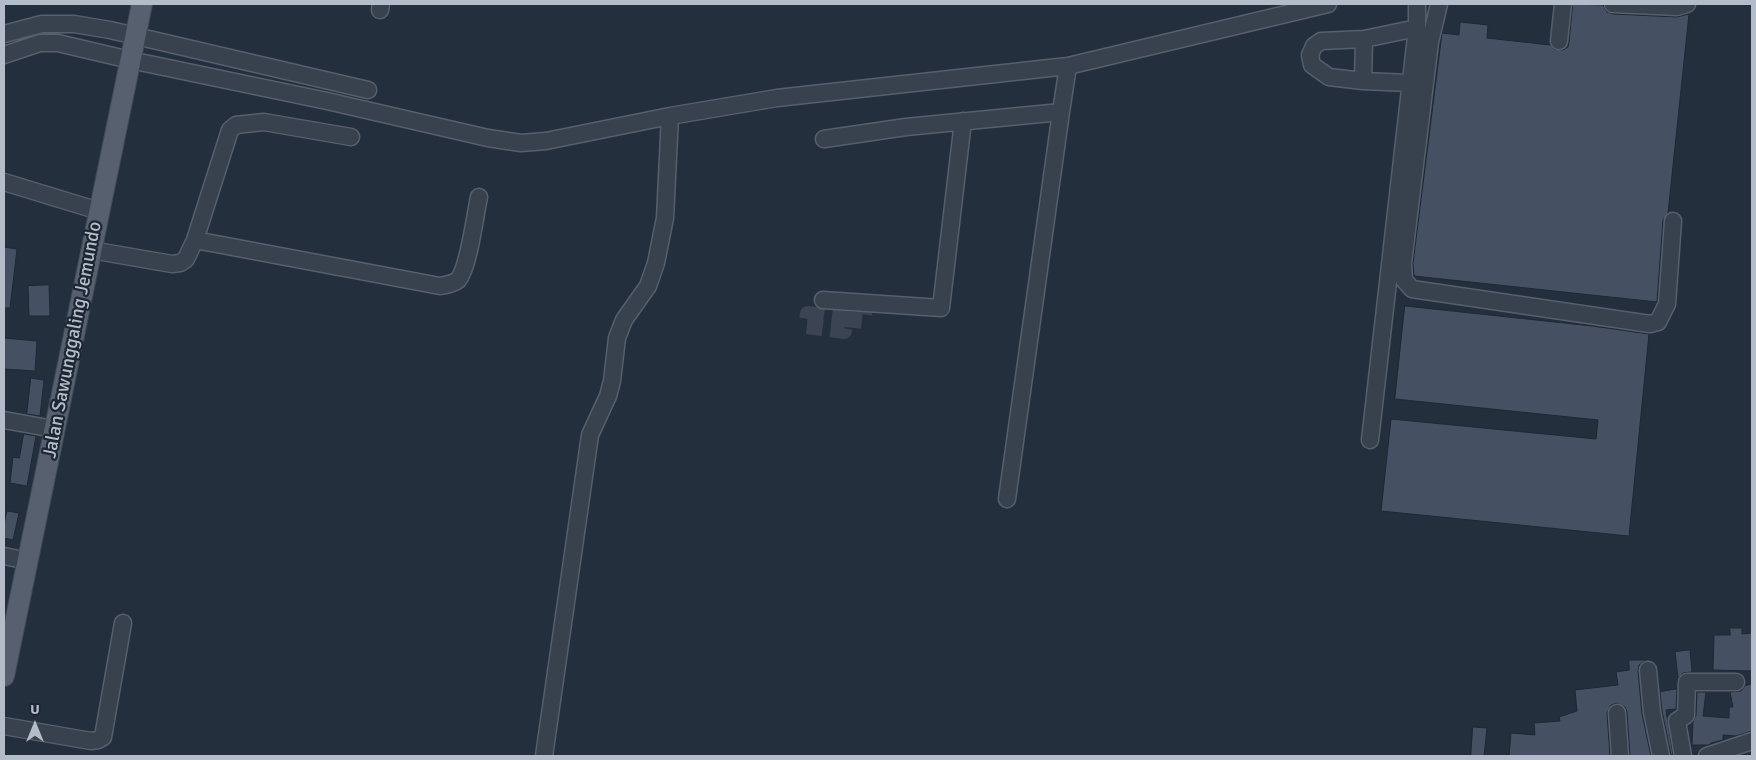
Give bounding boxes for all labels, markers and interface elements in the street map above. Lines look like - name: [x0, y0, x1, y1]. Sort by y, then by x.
- street label: Jalan Sawunggaling Jemundo: [39, 220, 107, 460]
- north arrow: [10, 700, 60, 750]
- text: U: [30, 701, 40, 718]

